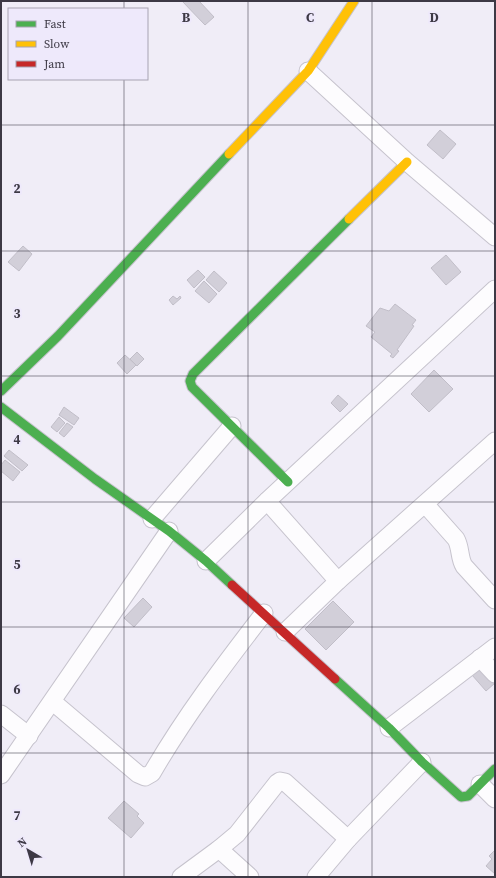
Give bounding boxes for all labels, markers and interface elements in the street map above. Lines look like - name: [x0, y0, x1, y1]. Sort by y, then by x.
- legend: [8, 8, 148, 80]
- text: B: [182, 9, 191, 26]
- text: C: [306, 9, 314, 26]
- text: D: [429, 9, 439, 26]
- text: Fast: [44, 16, 66, 32]
- text: Slow: [44, 36, 70, 52]
- text: Jam: [43, 56, 65, 72]
- text: 2: [13, 180, 21, 197]
- text: 3: [13, 305, 21, 322]
- text: 4: [13, 431, 21, 448]
- text: 5: [13, 556, 21, 573]
- text: 6: [13, 681, 21, 698]
- text: 7: [13, 807, 21, 824]
- north arrow: [8, 830, 48, 870]
- text: N: [14, 834, 30, 851]

